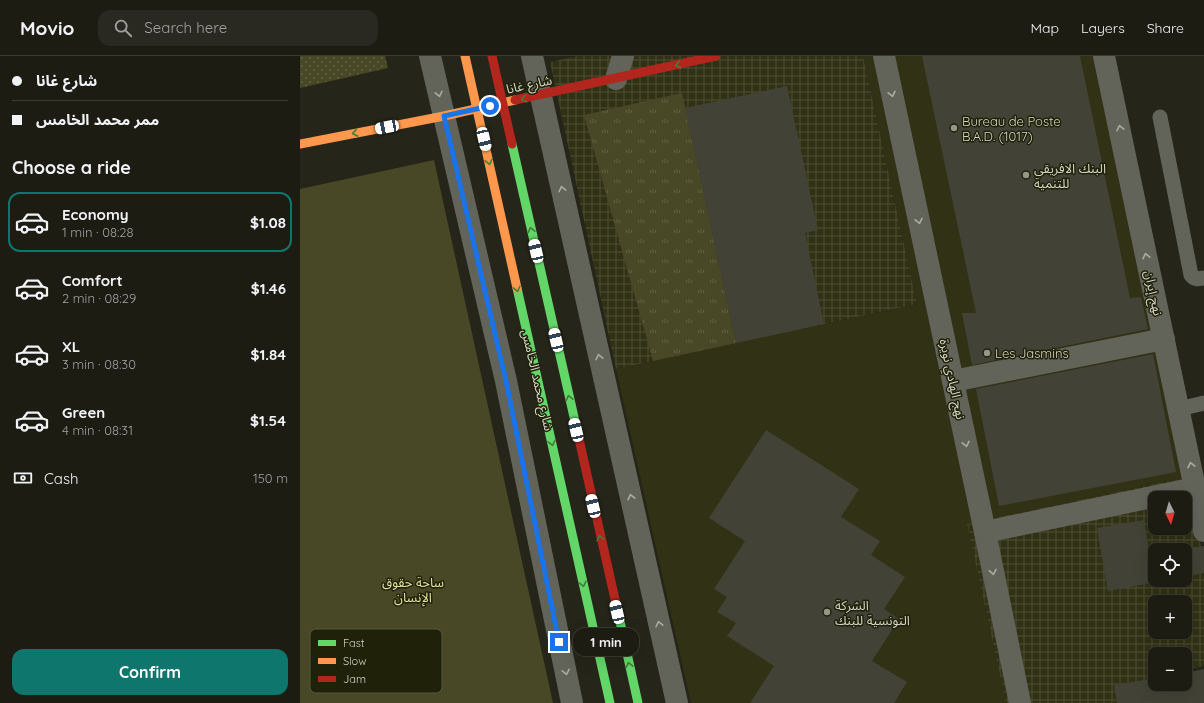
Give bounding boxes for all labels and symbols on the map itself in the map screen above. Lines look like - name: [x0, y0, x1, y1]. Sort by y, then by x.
- one-way arrow: [675, 60, 681, 68]
- street label: شارع غانا: [505, 71, 554, 100]
- one-way arrow: [434, 91, 442, 97]
- one-way arrow: [888, 91, 896, 97]
- one-way arrow: [521, 94, 527, 102]
- route start: [481, 97, 499, 115]
- place label: Bureau de Poste B.A.D. (1017): [962, 113, 1061, 144]
- car: [374, 119, 400, 135]
- marker: Bureau de Poste B.A.D. (1017): [949, 123, 959, 133]
- one-way arrow: [1116, 125, 1124, 131]
- car: [475, 126, 493, 152]
- one-way arrow: [352, 129, 358, 137]
- one-way arrow: [484, 159, 492, 166]
- place label: البنك الافريقي للتنمية: [1034, 160, 1106, 191]
- marker: البنك الافريقي للتنمية: [1021, 170, 1031, 180]
- one-way arrow: [558, 186, 566, 192]
- one-way arrow: [915, 218, 923, 225]
- one-way arrow: [528, 227, 536, 233]
- car: [527, 238, 545, 264]
- one-way arrow: [1143, 252, 1151, 259]
- street label: نهج إيران: [1138, 269, 1167, 318]
- one-way arrow: [513, 286, 521, 292]
- car: [547, 327, 565, 353]
- street label: شارع محمد الخامس: [516, 328, 557, 433]
- street label: نهج الهادي نويرة: [934, 337, 969, 421]
- place label: Les Jasmins: [995, 345, 1069, 361]
- marker: Les Jasmins: [982, 348, 992, 358]
- one-way arrow: [596, 353, 604, 360]
- one-way arrow: [565, 395, 573, 401]
- car: [567, 417, 585, 443]
- one-way arrow: [547, 440, 555, 447]
- one-way arrow: [962, 441, 970, 448]
- one-way arrow: [1187, 462, 1195, 468]
- north arrow: [1148, 491, 1192, 535]
- car: [584, 493, 602, 519]
- one-way arrow: [627, 494, 635, 500]
- one-way arrow: [597, 535, 605, 541]
- one-way arrow: [988, 569, 997, 575]
- park label: ساحة حقوق الإنسان: [382, 574, 444, 607]
- one-way arrow: [579, 581, 587, 587]
- place label: الشركة التونسية للبنك: [835, 597, 910, 628]
- car: [608, 599, 626, 625]
- marker: الشركة التونسية للبنك: [822, 607, 832, 617]
- one-way arrow: [656, 621, 664, 627]
- callout: 1 min: [573, 628, 639, 656]
- legend: [310, 629, 442, 693]
- route end: [550, 633, 568, 651]
- text: Fast: [343, 636, 365, 650]
- text: Slow: [343, 654, 367, 668]
- one-way arrow: [626, 662, 634, 668]
- one-way arrow: [561, 669, 569, 675]
- text: Jam: [343, 672, 366, 686]

